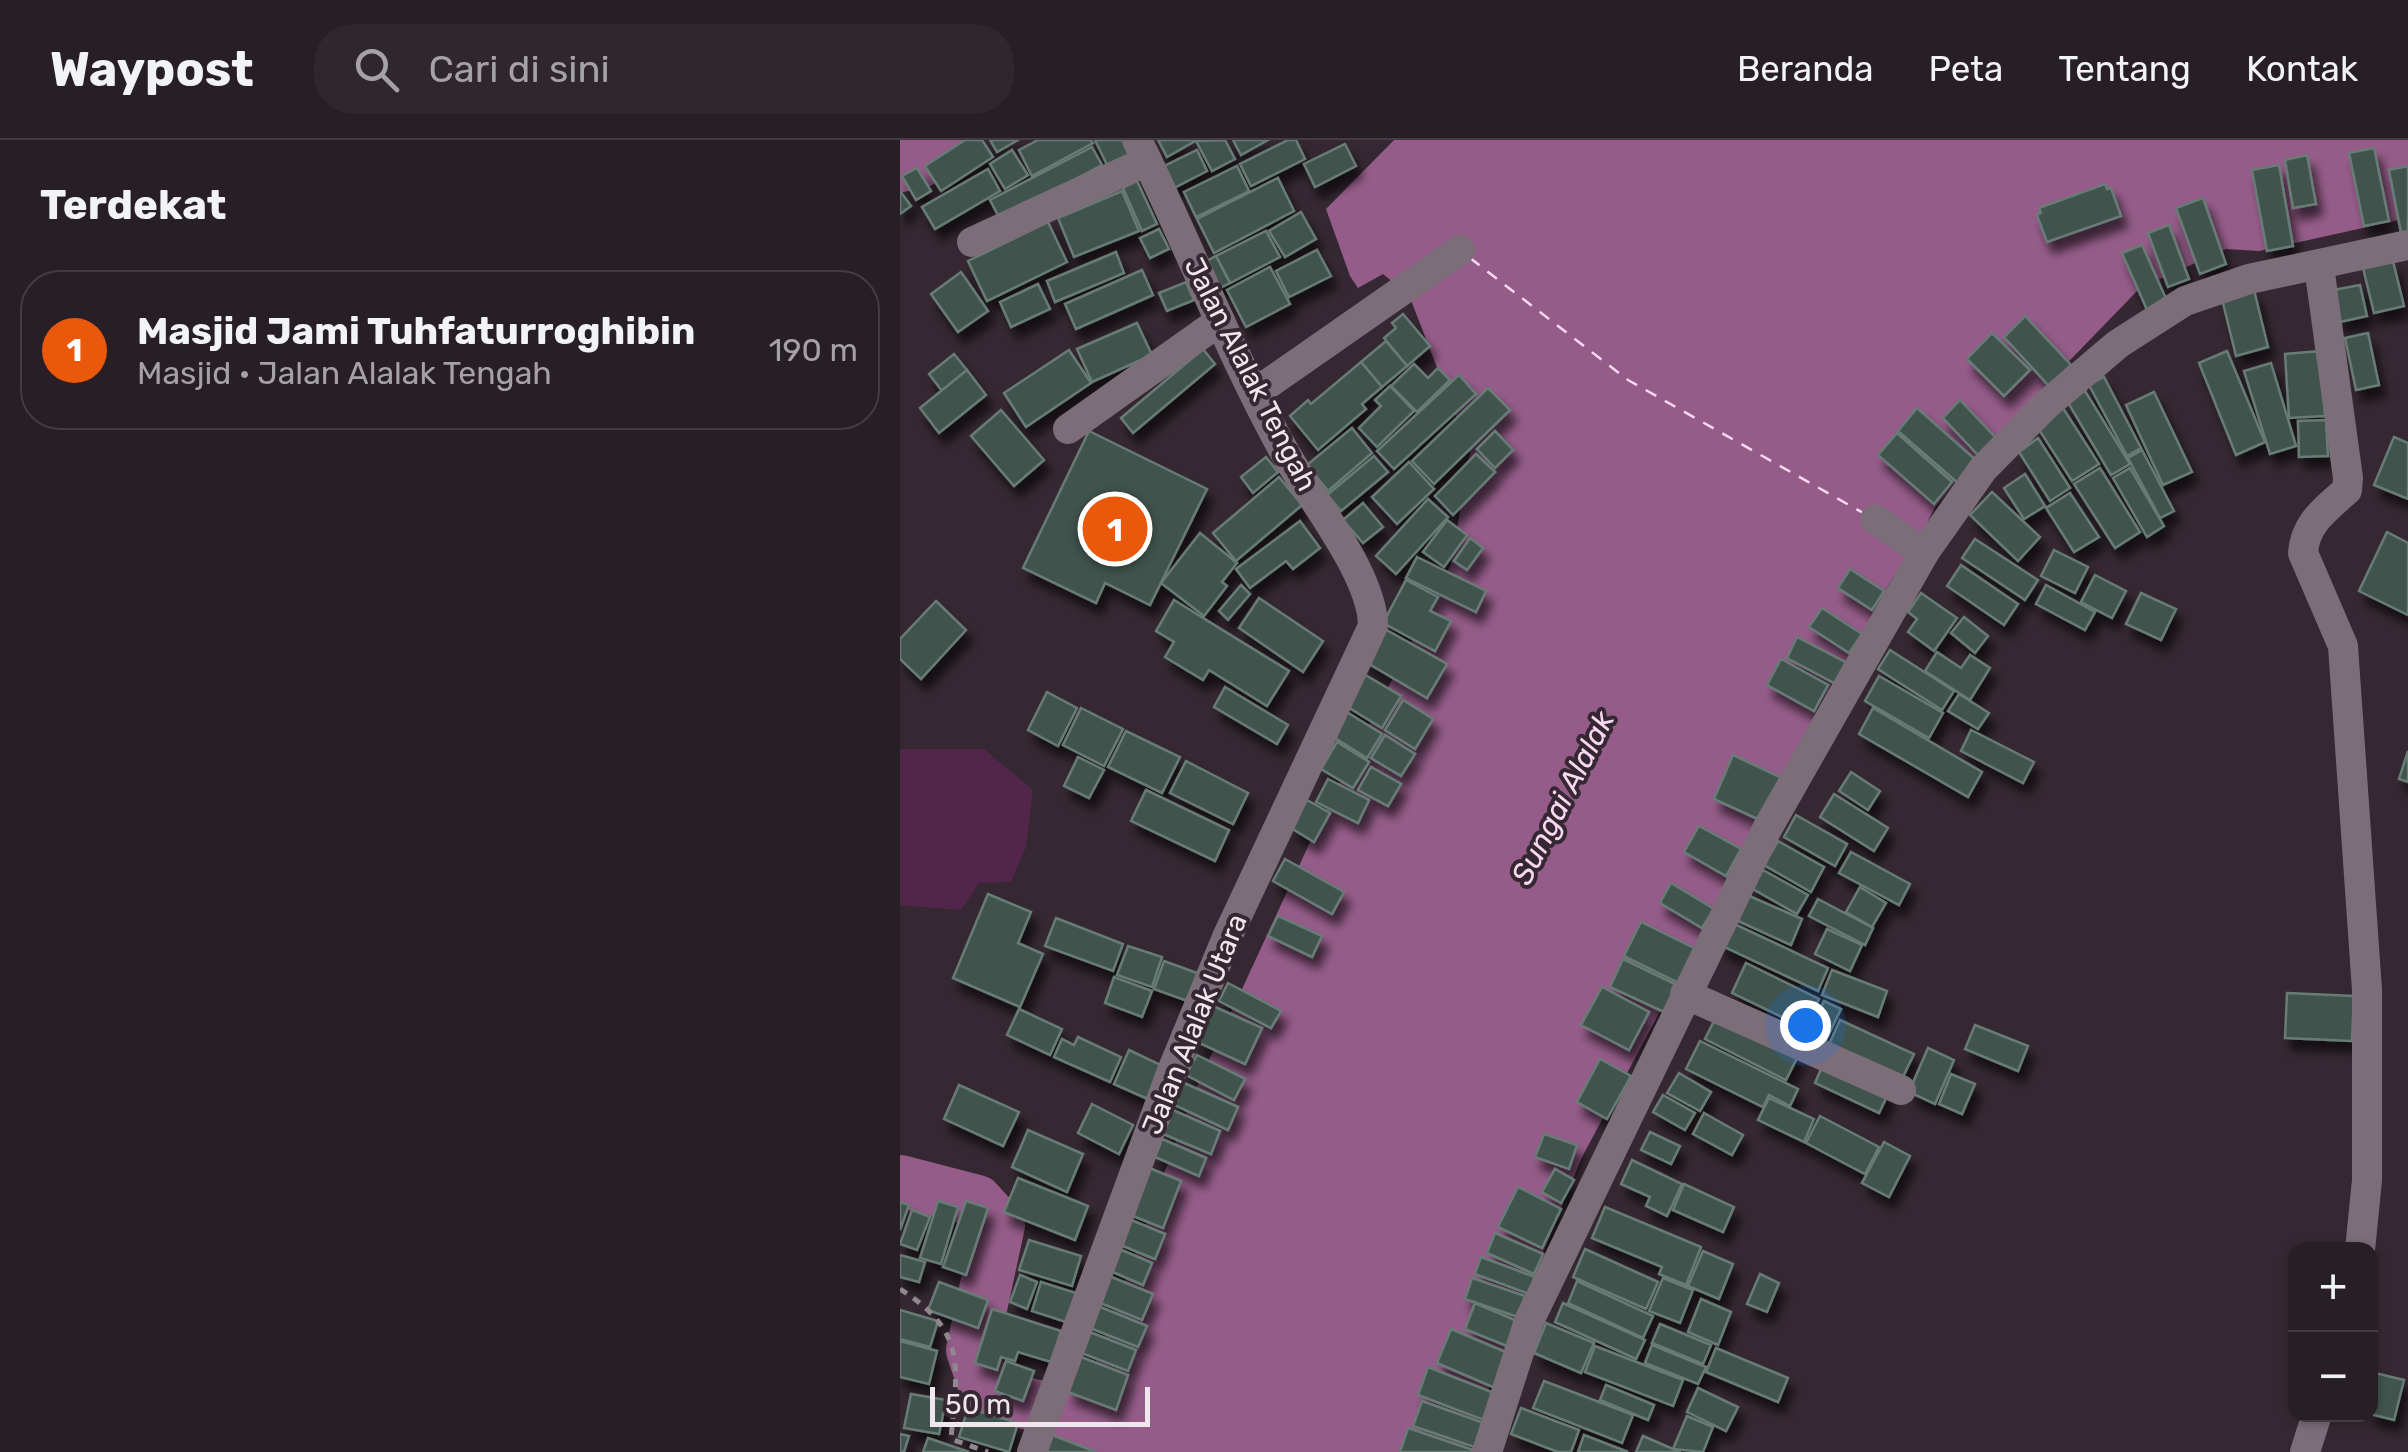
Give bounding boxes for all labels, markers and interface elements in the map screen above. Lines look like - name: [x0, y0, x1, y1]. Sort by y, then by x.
- search box: [314, 24, 1014, 114]
- text: Waypost: [50, 41, 254, 98]
- icon: search: [349, 42, 404, 97]
- text: Cari di sini: [429, 46, 610, 92]
- text: Beranda: [1737, 48, 1874, 90]
- text: Peta: [1929, 48, 2003, 90]
- text: Tentang: [2058, 48, 2191, 90]
- text: Kontak: [2246, 48, 2358, 90]
- text: Terdekat: [40, 180, 226, 230]
- street label: Jalan Alalak Tengah: [1177, 252, 1324, 496]
- text: Masjid Jami Tuhfaturroghibin: [137, 308, 695, 354]
- text: 1: [67, 331, 82, 369]
- text: 190 m: [769, 331, 858, 369]
- text: Masjid · Jalan Alalak Tengah: [137, 354, 552, 392]
- pin: 1: [1082, 492, 1148, 566]
- water label: Sungai Alalak: [1504, 705, 1622, 891]
- street label: Jalan Alalak Utara: [1135, 909, 1254, 1139]
- your location: [1780, 1000, 1831, 1051]
- map controls: [2288, 1242, 2378, 1422]
- button: +: [2288, 1242, 2378, 1332]
- button: −: [2288, 1332, 2378, 1422]
- scale bar: [930, 1382, 1150, 1426]
- text: 50 m: [945, 1388, 1011, 1421]

